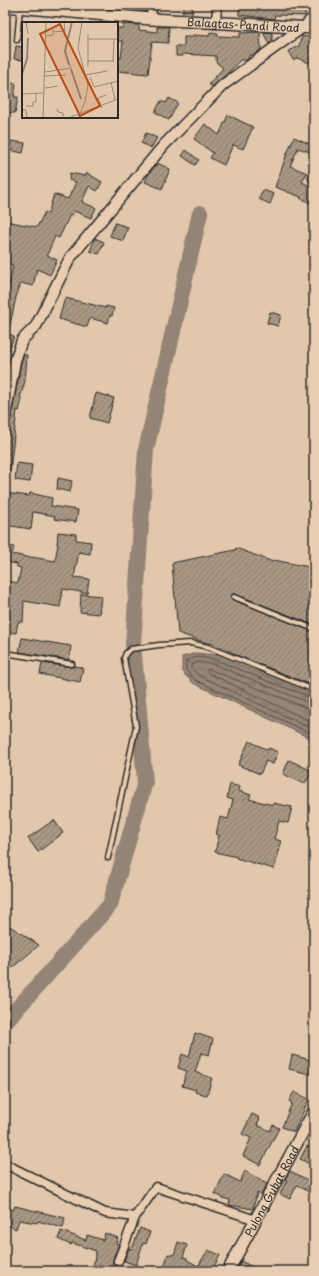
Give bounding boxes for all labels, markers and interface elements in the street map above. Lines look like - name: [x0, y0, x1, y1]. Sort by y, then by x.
- street label: Balagtas-Pandi Road: [187, 12, 300, 36]
- inset map: [22, 22, 118, 118]
- street label: Pulong Gubat Road: [240, 1142, 303, 1239]

